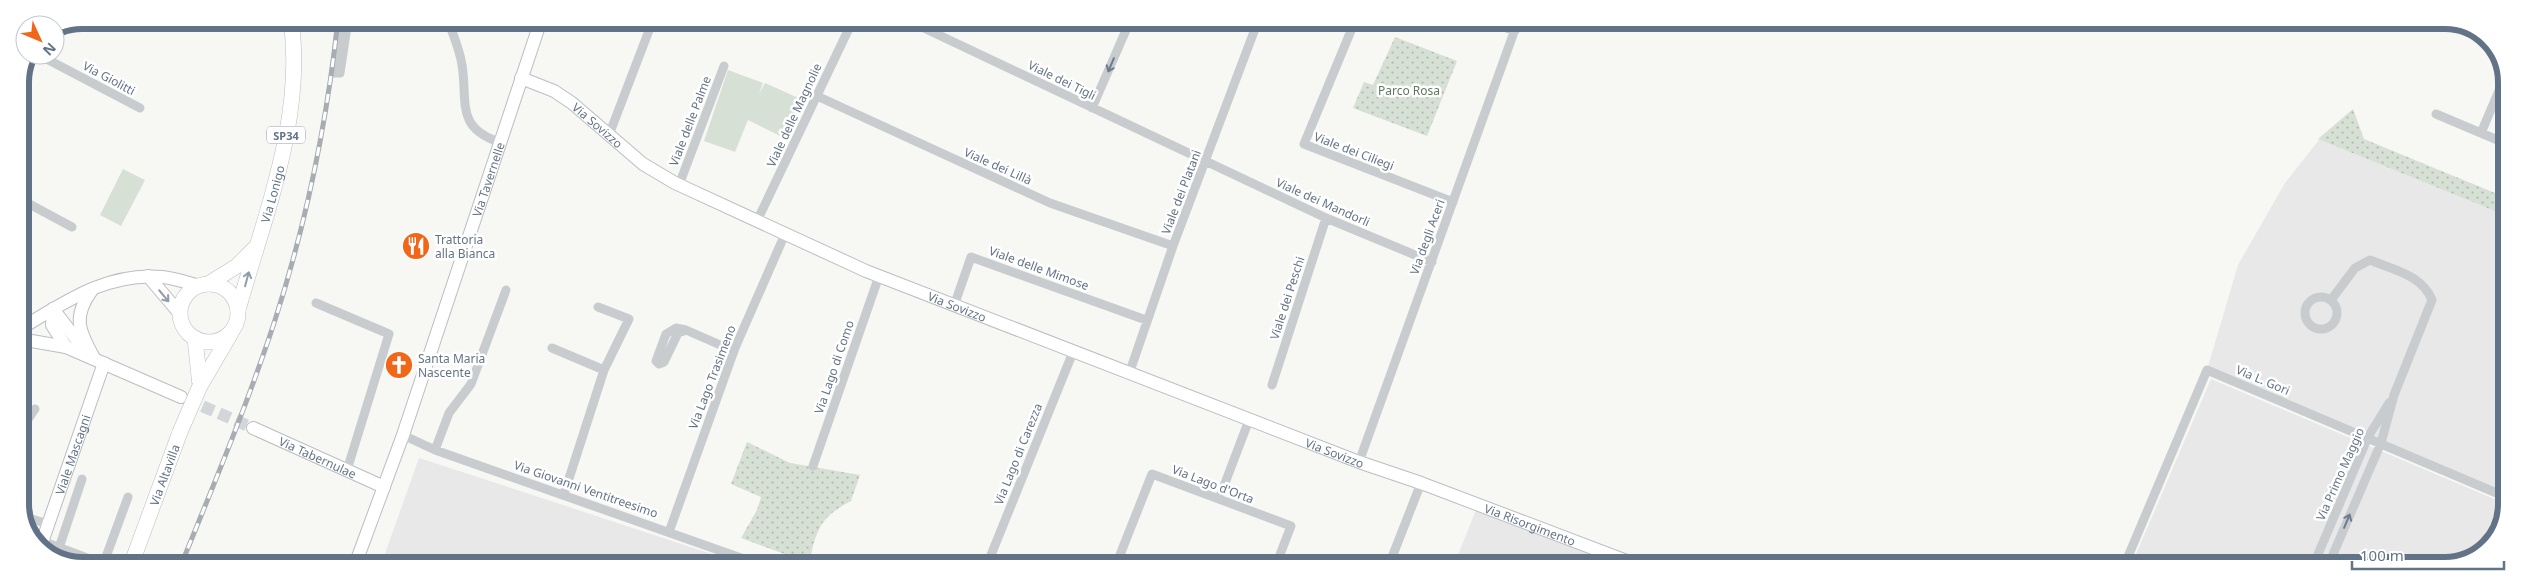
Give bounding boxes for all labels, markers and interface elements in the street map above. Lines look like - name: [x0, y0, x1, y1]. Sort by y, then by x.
- north arrow: [15, 15, 65, 65]
- text: N: [39, 39, 61, 60]
- street label: Viale dei Tigli: [1025, 56, 1099, 104]
- street label: Via Giolitti: [80, 57, 138, 99]
- one-way arrow: [1105, 57, 1114, 72]
- street label: Viale delle Magnolie: [762, 60, 826, 170]
- street label: Viale delle Palme: [665, 73, 715, 169]
- park label: Parco Rosa: [1378, 82, 1440, 99]
- street label: Via Sovizzo: [569, 99, 627, 152]
- road number: SP34: [267, 126, 305, 144]
- street label: Viale dei Ciliegi: [1312, 128, 1396, 174]
- street label: Via Tavernelle: [468, 140, 508, 219]
- street label: Viale dei Lillà: [961, 143, 1035, 189]
- street label: Viale dei Platani: [1157, 147, 1205, 237]
- street label: Via Lonigo: [256, 163, 288, 225]
- street label: Viale dei Mandorli: [1273, 174, 1373, 230]
- street label: Via degli Aceri: [1405, 197, 1449, 277]
- restaurant icon: Trattoria alla Bianca: [401, 231, 431, 261]
- place label: Trattoria alla Bianca: [435, 231, 495, 262]
- street label: Viale delle Mimose: [987, 242, 1092, 294]
- street label: Viale dei Peschi: [1266, 254, 1308, 342]
- one-way arrow: [242, 271, 252, 287]
- street label: Via Sovizzo: [925, 287, 989, 325]
- one-way arrow: [159, 289, 170, 302]
- street label: Via Lago di Como: [810, 318, 858, 416]
- street label: Via Lago Trasimeno: [684, 323, 740, 431]
- church icon: Santa Maria Nascente: [384, 350, 414, 380]
- place label: Santa Maria Nascente: [418, 350, 485, 381]
- street label: Via L. Gori: [2234, 361, 2292, 399]
- street label: Via Lago di Carezza: [990, 401, 1046, 507]
- street label: Viale Mascagni: [51, 412, 94, 497]
- street label: Via Primo Maggio: [2312, 425, 2368, 523]
- street label: Via Tabernulae: [276, 432, 359, 482]
- street label: Via Sovizzo: [1303, 434, 1366, 472]
- street label: Via Altavilla: [145, 442, 183, 508]
- street label: Via Giovanni Ventitreesimo: [512, 456, 660, 522]
- street label: Via Lago d'Orta: [1170, 461, 1256, 507]
- street label: Via Risorgimento: [1482, 499, 1578, 549]
- one-way arrow: [2343, 514, 2353, 529]
- scale bar: [2352, 538, 2504, 570]
- text: 100 m: [2360, 545, 2404, 565]

